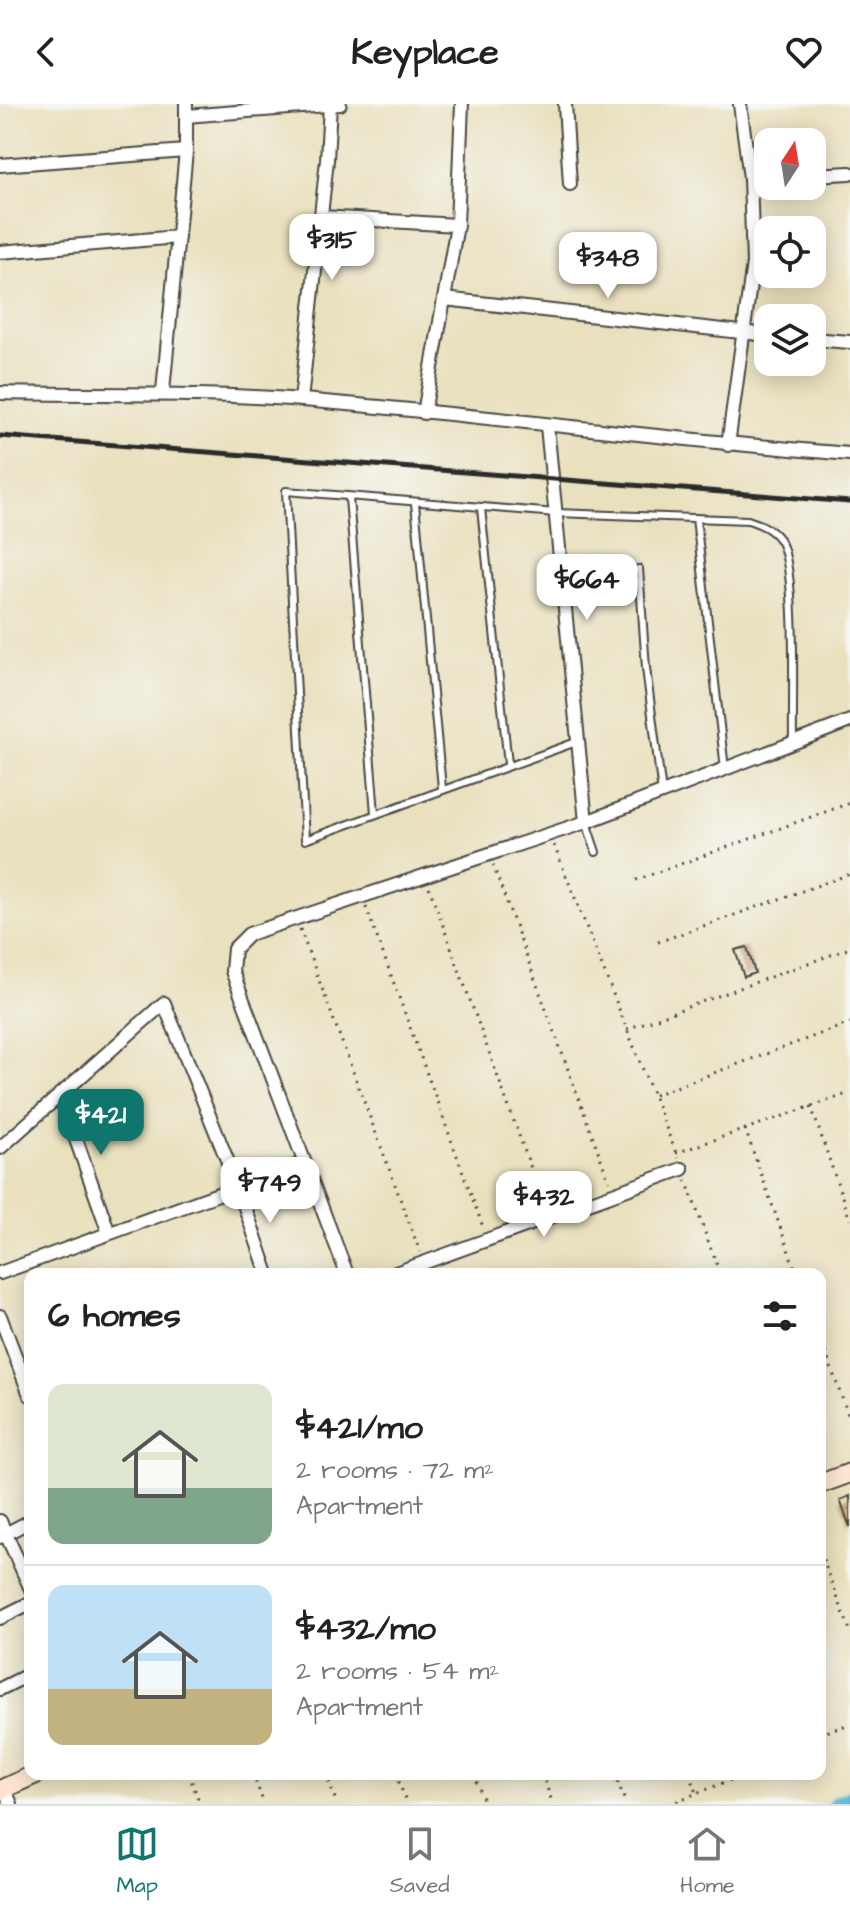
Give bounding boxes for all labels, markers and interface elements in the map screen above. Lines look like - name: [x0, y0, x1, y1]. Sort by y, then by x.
- text: Keyplace: [351, 27, 499, 78]
- icon: back: [24, 30, 68, 74]
- icon: heart: [782, 30, 826, 74]
- north arrow: [754, 128, 826, 200]
- map controls: [754, 128, 826, 376]
- pin: $315: [285, 214, 379, 282]
- button: locate: [754, 216, 826, 288]
- text: $315: [307, 222, 357, 258]
- pin: $348: [561, 232, 655, 300]
- text: $348: [577, 240, 639, 276]
- button: layers: [754, 304, 826, 376]
- pin: $664: [540, 554, 634, 622]
- text: $664: [555, 562, 619, 598]
- pin: $421: [54, 1089, 148, 1157]
- text: $421: [76, 1097, 126, 1133]
- pin: $749: [223, 1157, 317, 1225]
- text: $749: [239, 1165, 301, 1201]
- pin: $432: [497, 1171, 591, 1239]
- text: $432: [514, 1179, 574, 1215]
- text: 6 homes: [48, 1292, 181, 1340]
- icon: filters: [758, 1294, 802, 1338]
- text: $421/mo: [296, 1404, 423, 1452]
- icon: home: [112, 1416, 208, 1512]
- text: 2 rooms · 72 m²: [296, 1452, 494, 1488]
- text: Apartment: [296, 1488, 423, 1524]
- text: $432/mo: [296, 1605, 436, 1653]
- icon: home: [112, 1617, 208, 1713]
- text: 2 rooms · 54 m²: [296, 1653, 499, 1689]
- text: Apartment: [296, 1689, 423, 1725]
- tab: Map: [115, 1822, 159, 1901]
- tab: Saved: [390, 1822, 450, 1901]
- tab: Home: [680, 1822, 735, 1901]

